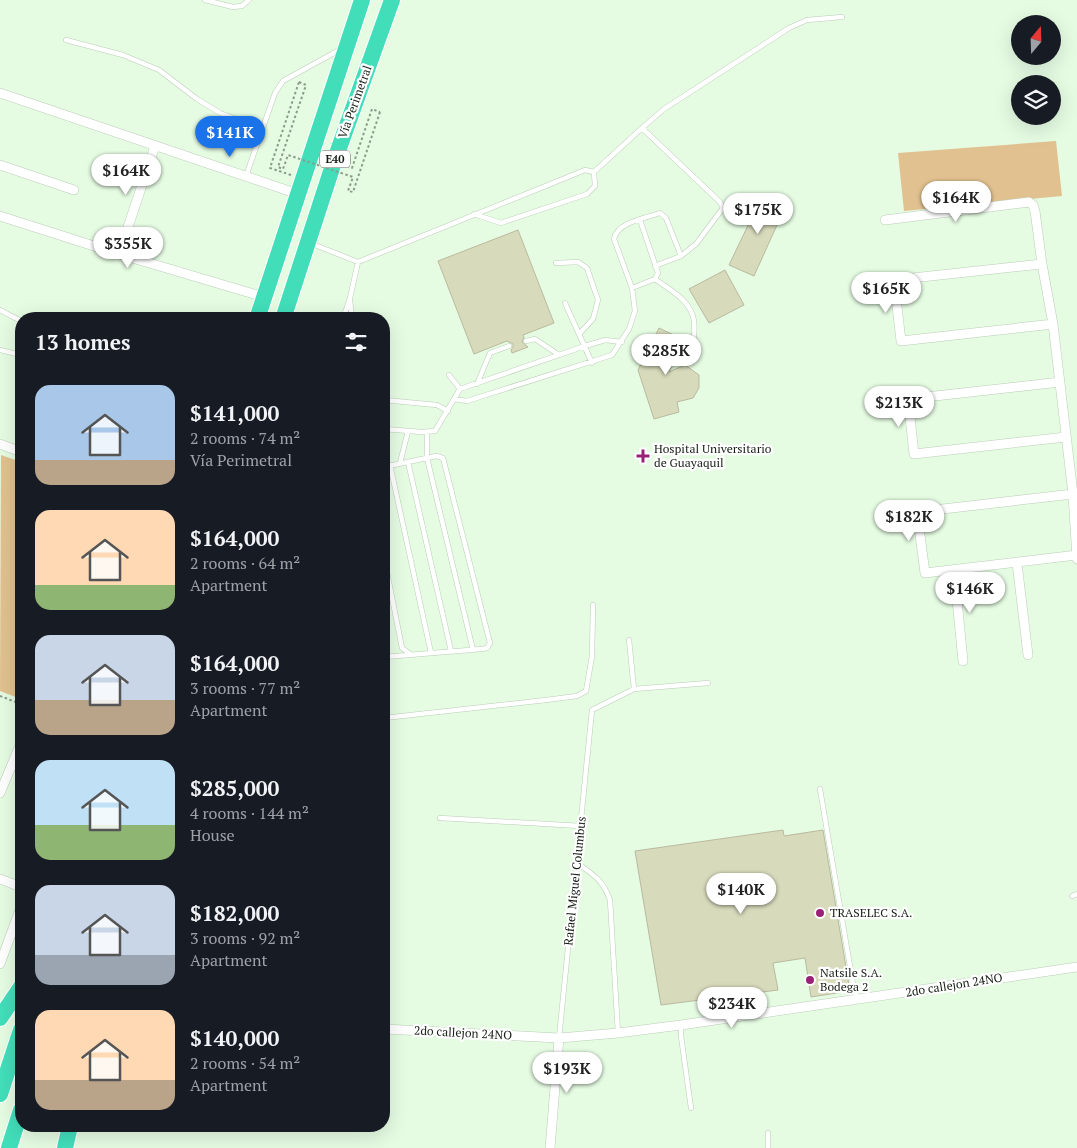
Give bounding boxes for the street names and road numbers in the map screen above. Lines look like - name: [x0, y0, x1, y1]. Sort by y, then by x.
- street label: Vía Perimetral: [334, 63, 375, 140]
- road number: E40: [320, 150, 350, 168]
- street label: Rafael Miguel Columbus: [560, 816, 589, 946]
- street label: 2do callejon 24NO: [904, 969, 1004, 1000]
- street label: 2do callejon 24NO: [414, 1022, 513, 1043]

